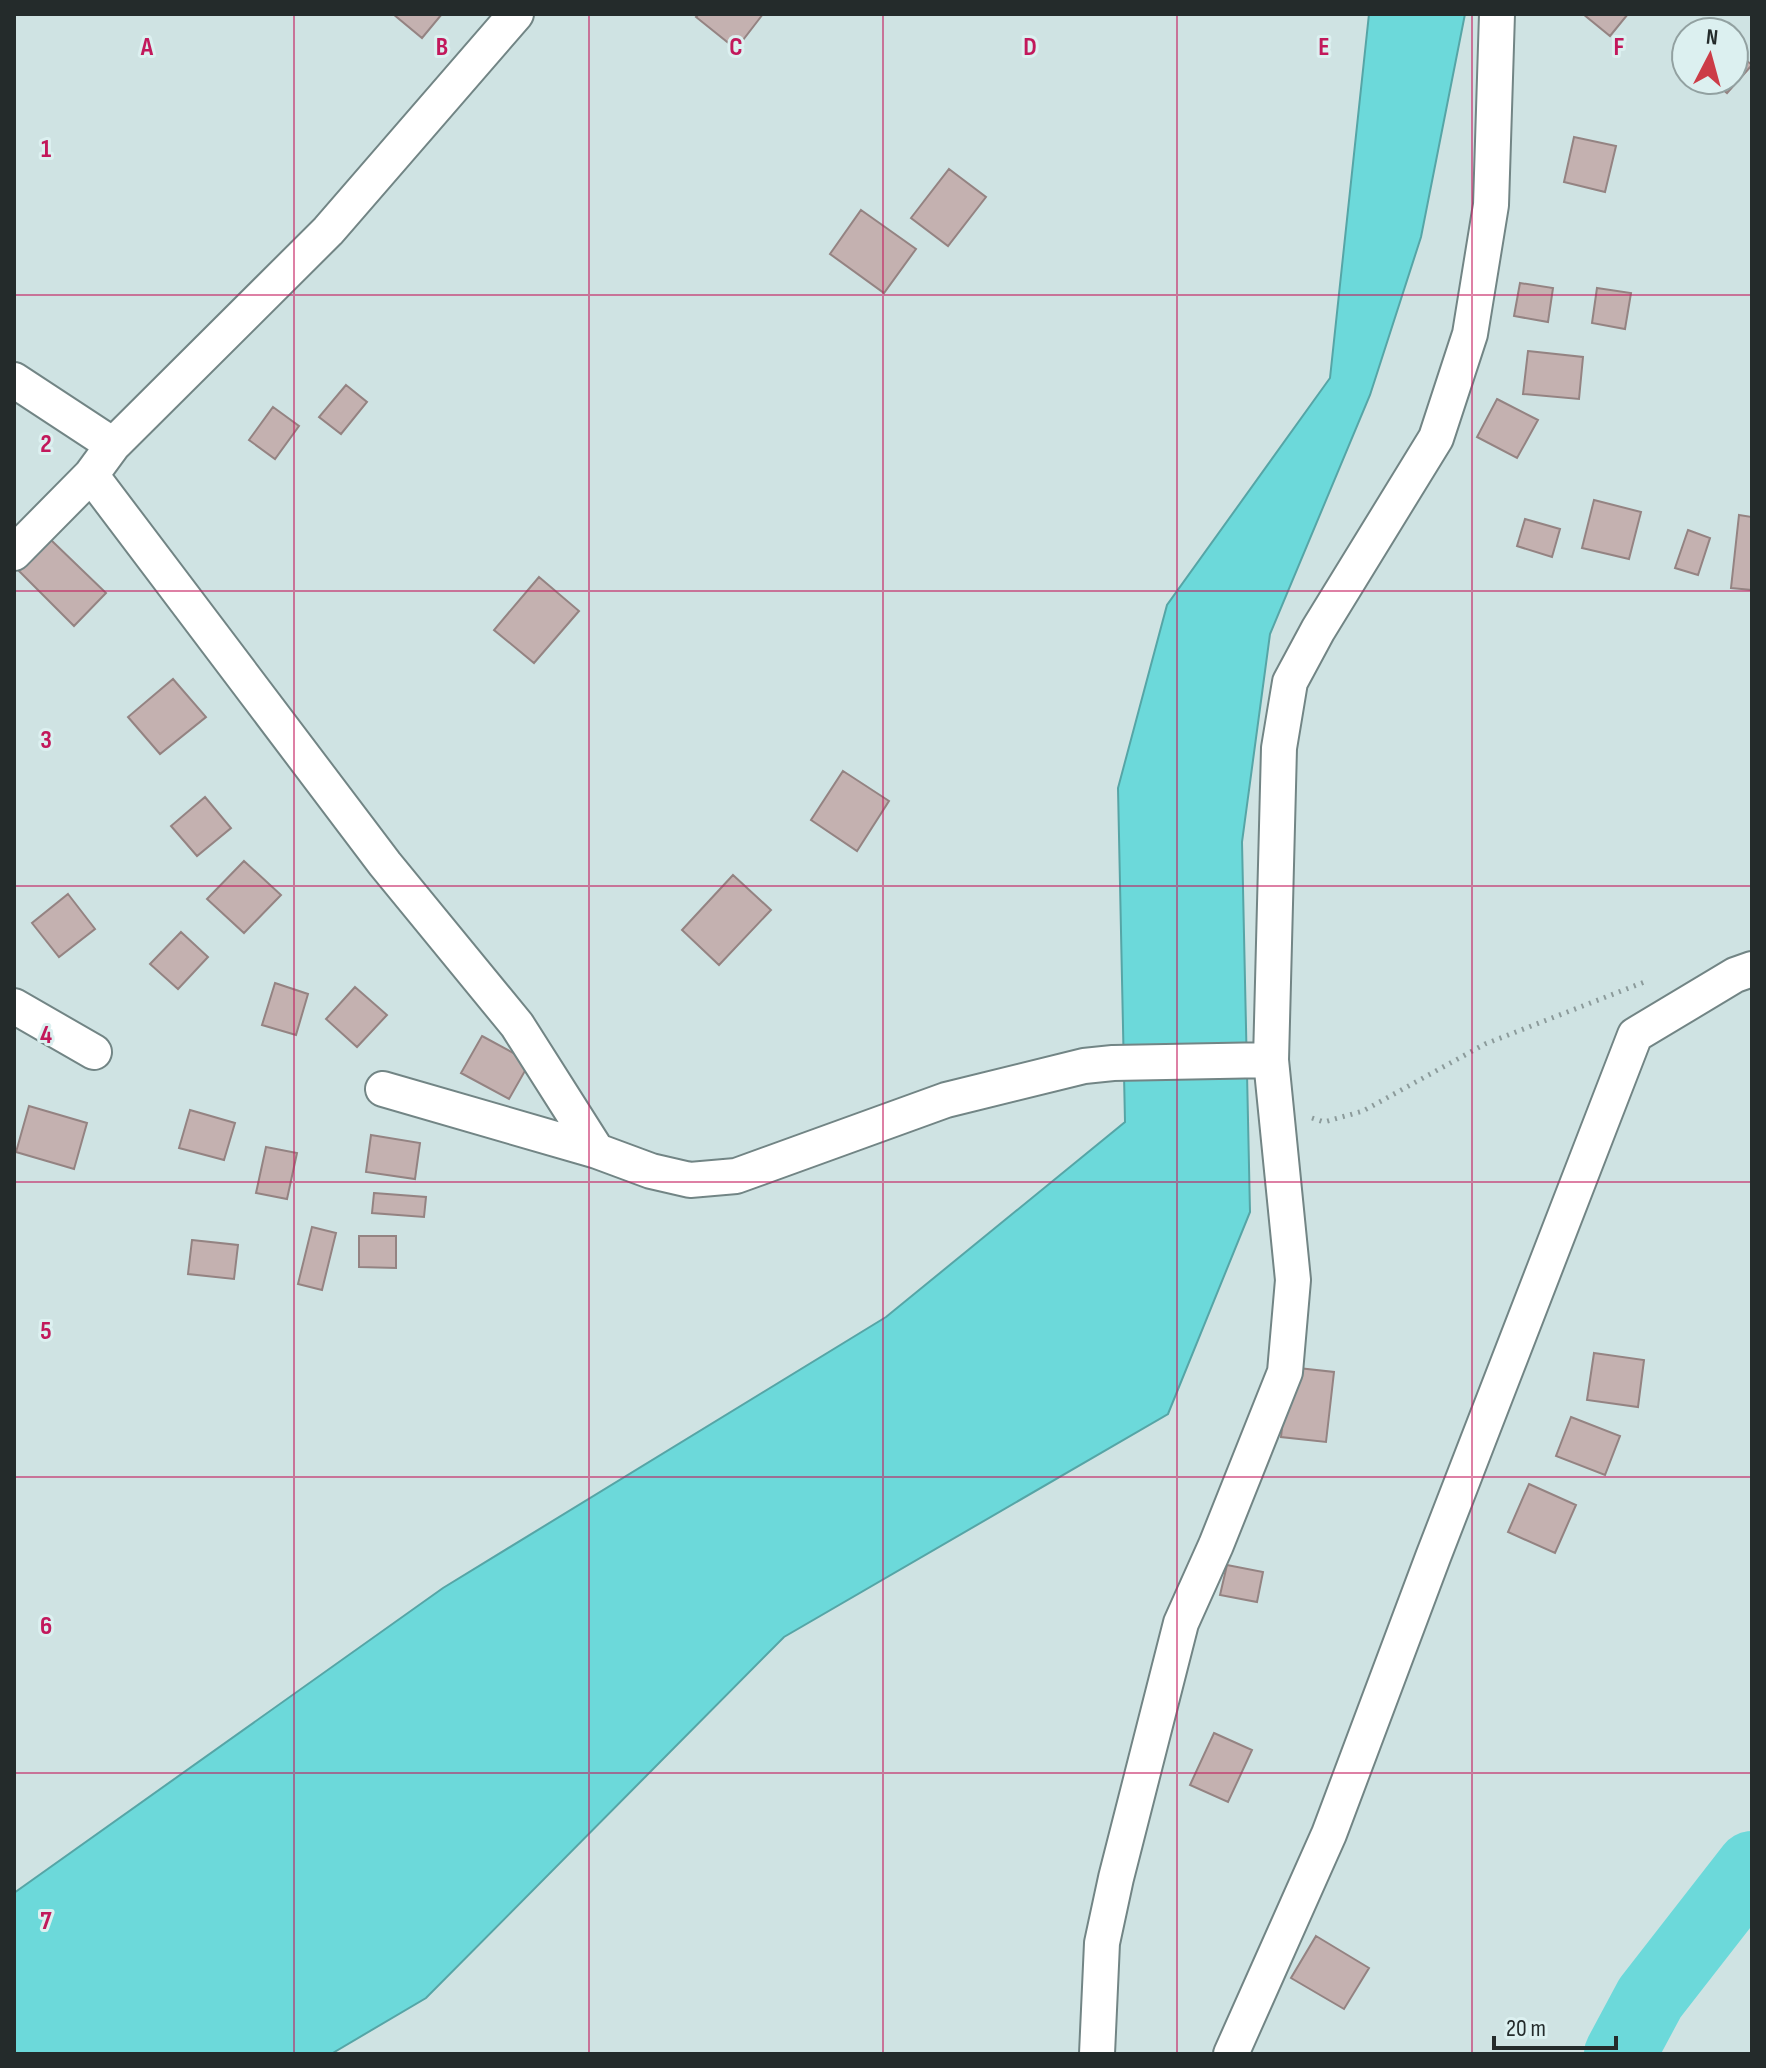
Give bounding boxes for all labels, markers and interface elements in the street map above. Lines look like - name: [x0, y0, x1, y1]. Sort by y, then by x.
- north arrow: [1670, 16, 1750, 96]
- text: N: [1705, 24, 1719, 52]
- text: A: [140, 32, 154, 63]
- text: B: [436, 32, 448, 63]
- text: C: [729, 32, 743, 63]
- text: D: [1023, 32, 1037, 63]
- text: E: [1318, 32, 1330, 63]
- text: F: [1614, 32, 1625, 63]
- text: 1: [41, 134, 51, 165]
- text: 2: [40, 429, 52, 460]
- text: 3: [40, 725, 52, 756]
- text: 4: [40, 1020, 52, 1051]
- text: 5: [40, 1316, 52, 1347]
- text: 6: [40, 1611, 52, 1642]
- text: 7: [40, 1906, 52, 1937]
- scale bar: [1494, 2000, 1616, 2050]
- text: 20 m: [1506, 2014, 1546, 2043]

